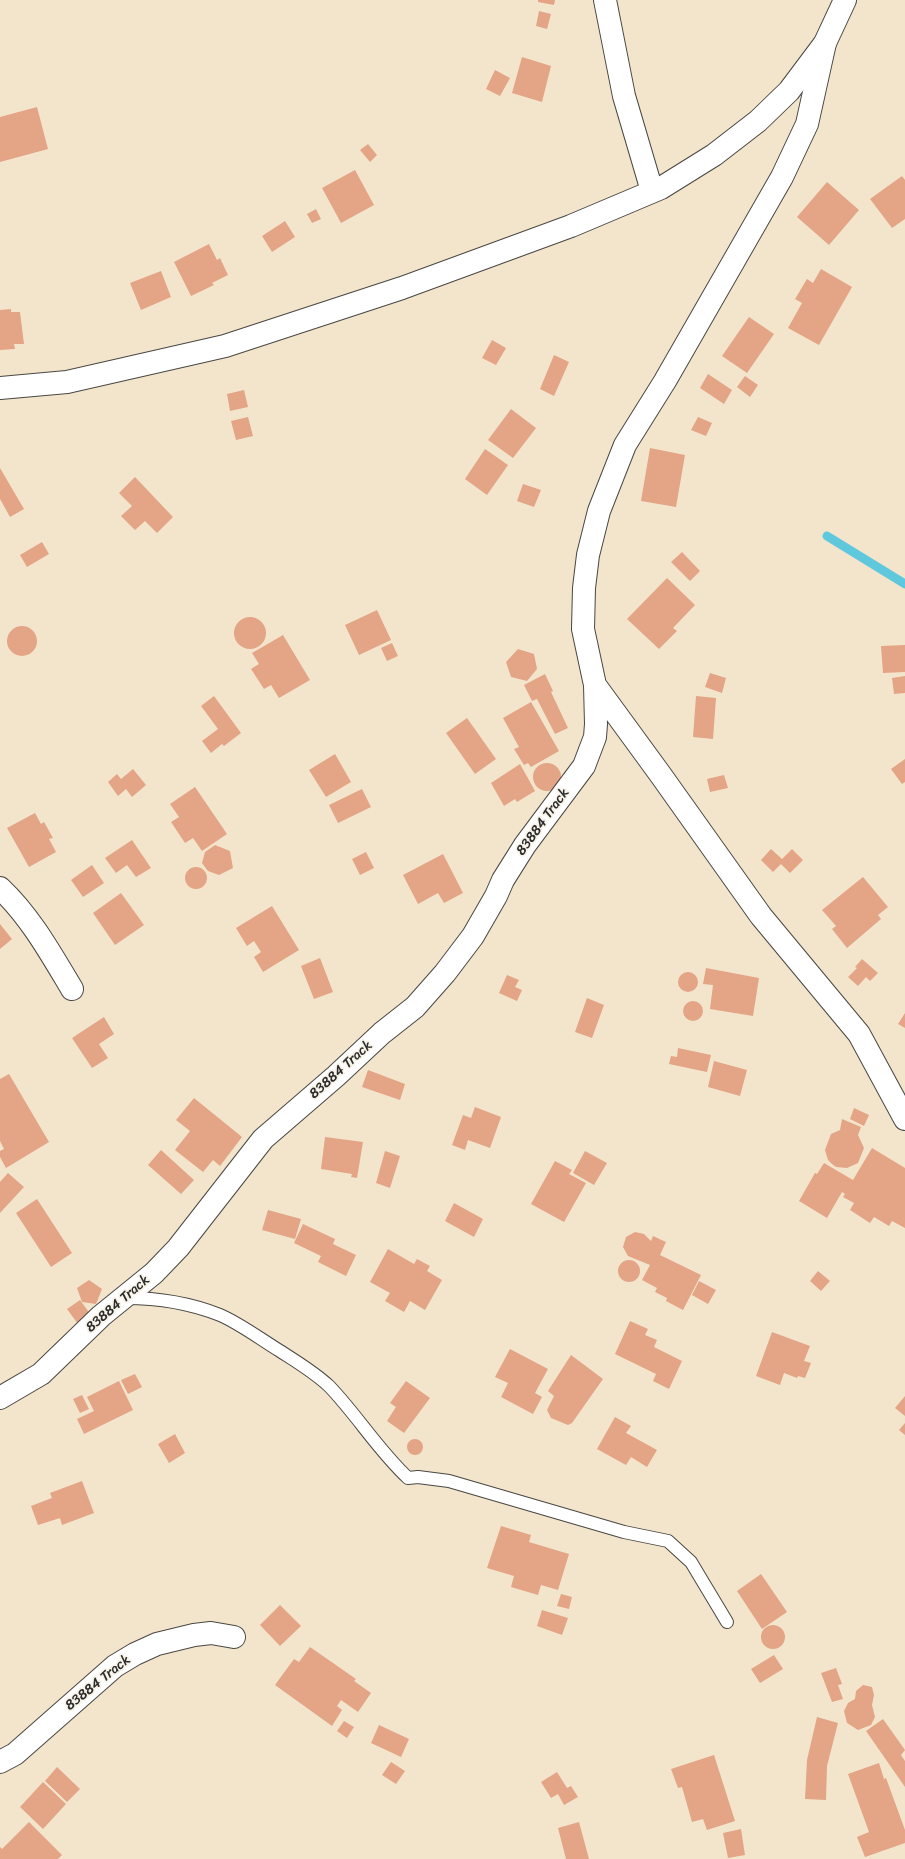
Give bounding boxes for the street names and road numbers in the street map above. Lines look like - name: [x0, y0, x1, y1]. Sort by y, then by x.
- street label: 83884 Track: [513, 785, 573, 859]
- street label: 83884 Track: [306, 1037, 376, 1103]
- street label: 83884 Track: [83, 1272, 153, 1336]
- street label: 83884 Track: [62, 1652, 134, 1714]

